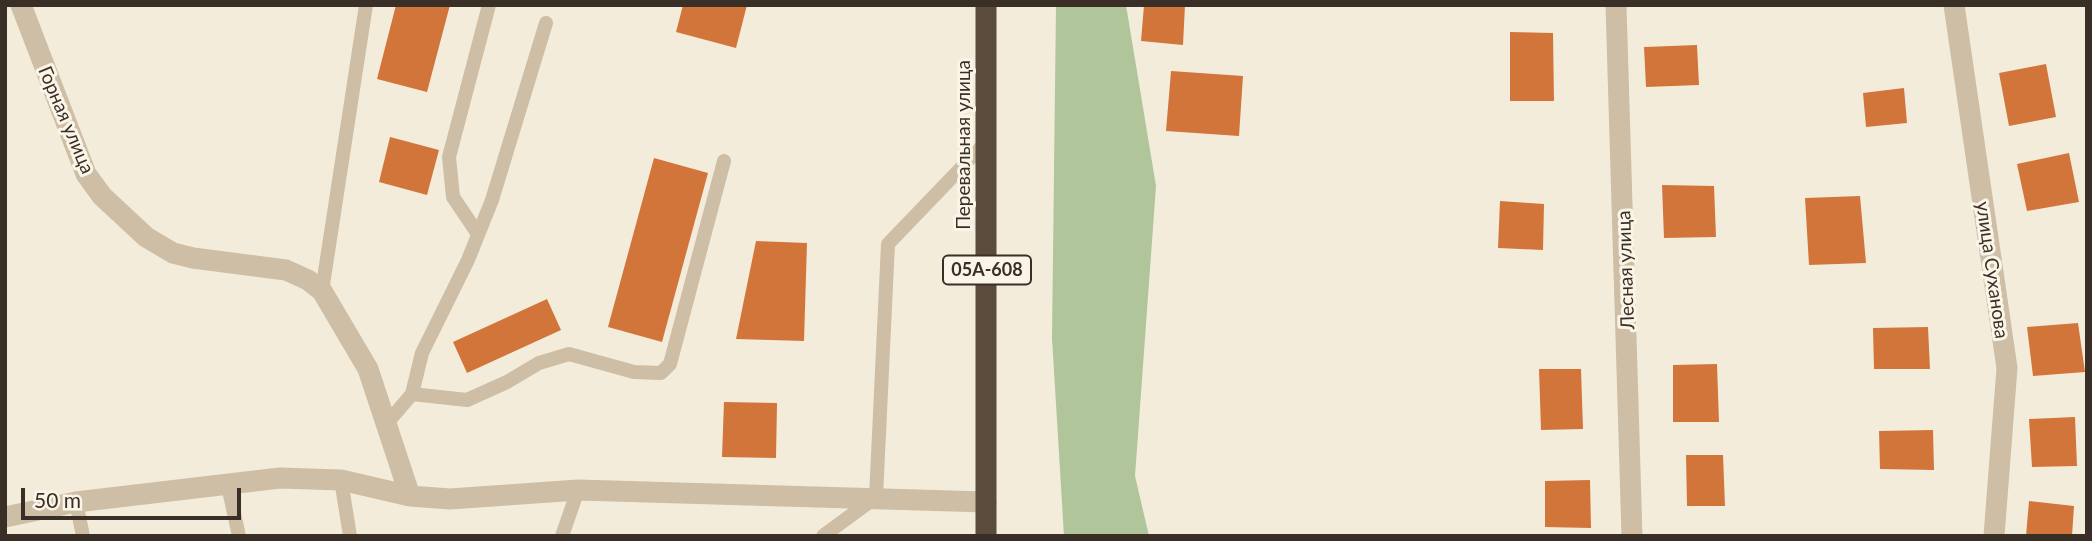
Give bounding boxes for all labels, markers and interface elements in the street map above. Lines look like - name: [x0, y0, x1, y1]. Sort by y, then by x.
- street label: Перевальная улица: [953, 60, 975, 230]
- street label: Горная улица: [33, 63, 99, 177]
- street label: улица Суханова: [1971, 200, 2013, 340]
- street label: Лесная улица: [1613, 210, 1639, 330]
- road number: 05А-608: [943, 256, 1031, 284]
- scale bar: [24, 475, 245, 518]
- text: 50 m: [34, 487, 81, 512]

